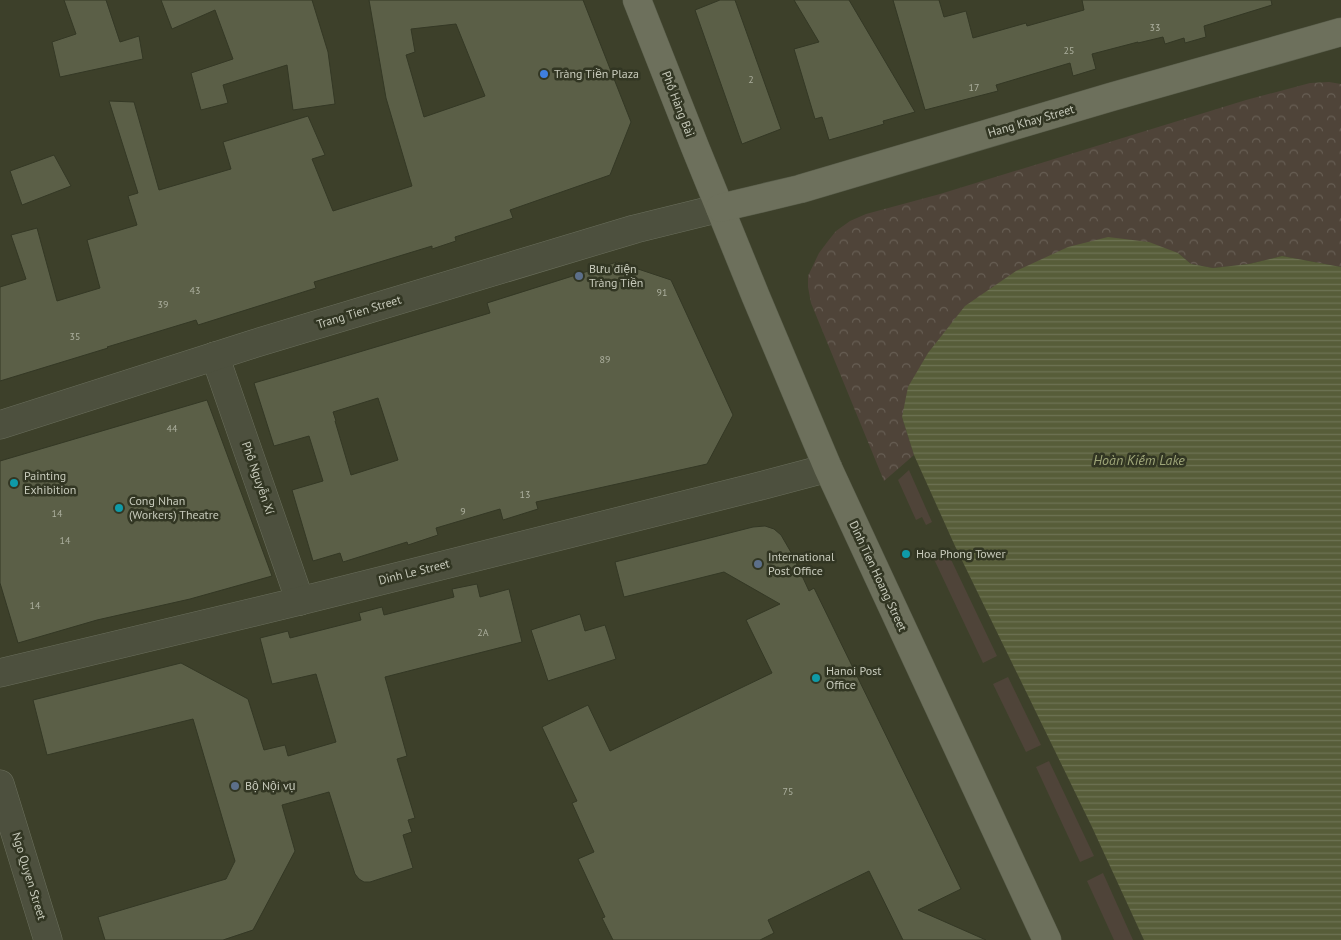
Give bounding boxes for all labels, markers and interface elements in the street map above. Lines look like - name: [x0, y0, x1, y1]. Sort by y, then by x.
- house number: 33: [1150, 21, 1160, 34]
- house number: 25: [1064, 44, 1074, 57]
- place label: Tràng Tiền Plaza: [554, 66, 639, 81]
- marker: Tràng Tiền Plaza: [538, 68, 550, 80]
- street label: Phố Hàng Bài: [659, 69, 698, 139]
- house number: 2: [748, 73, 754, 86]
- house number: 17: [969, 81, 979, 94]
- street label: Hang Khay Street: [986, 101, 1076, 140]
- place label: Bưu điện Tràng Tiền: [589, 261, 643, 290]
- marker: Bưu điện Tràng Tiền: [573, 270, 585, 282]
- house number: 43: [190, 284, 200, 297]
- house number: 91: [657, 286, 667, 299]
- street label: Trang Tien Street: [315, 292, 403, 332]
- house number: 39: [158, 298, 168, 311]
- house number: 35: [70, 330, 80, 343]
- house number: 89: [600, 353, 610, 366]
- house number: 44: [167, 422, 178, 435]
- street label: Phố Nguyễn Xí: [239, 439, 278, 516]
- water label: Hoàn Kiếm Lake: [1093, 451, 1185, 469]
- place label: Painting Exhibition: [24, 468, 76, 497]
- marker: Painting Exhibition: [8, 477, 20, 489]
- house number: 13: [520, 488, 530, 501]
- place label: Cong Nhan (Workers) Theatre: [129, 493, 219, 522]
- marker: Cong Nhan (Workers) Theatre: [113, 502, 125, 514]
- house number: 9: [460, 505, 466, 518]
- house number: 14: [52, 507, 63, 520]
- street label: Dinh Tien Hoang Street: [846, 518, 911, 633]
- house number: 14: [60, 534, 71, 547]
- place label: Hoa Phong Tower: [916, 546, 1006, 561]
- marker: Hoa Phong Tower: [900, 548, 912, 560]
- place label: International Post Office: [768, 549, 835, 578]
- street label: Dinh Le Street: [377, 555, 451, 588]
- marker: International Post Office: [752, 558, 764, 570]
- house number: 14: [30, 599, 41, 612]
- house number: 2A: [477, 626, 489, 639]
- place label: Hanoi Post Office: [826, 663, 881, 692]
- marker: Hanoi Post Office: [810, 672, 822, 684]
- place label: Bộ Nội vụ: [245, 778, 295, 793]
- marker: Bộ Nội vụ: [229, 780, 241, 792]
- house number: 75: [783, 785, 793, 798]
- street label: Ngo Quyen Street: [9, 830, 50, 921]

